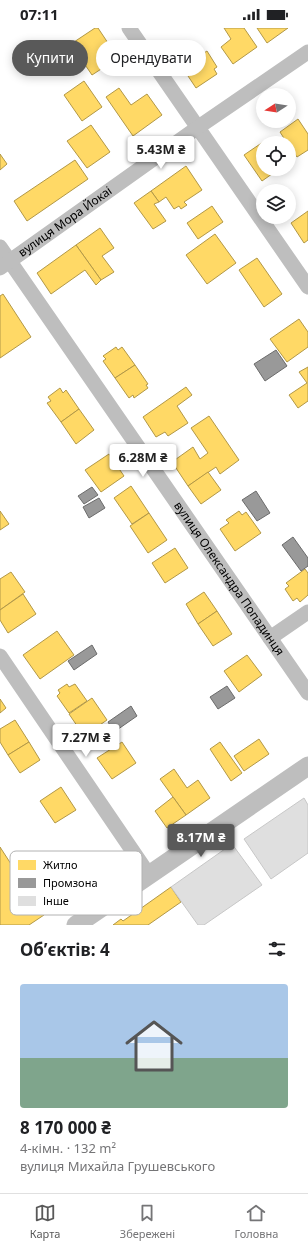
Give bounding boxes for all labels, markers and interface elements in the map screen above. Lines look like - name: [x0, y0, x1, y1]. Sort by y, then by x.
- text: 07:11: [20, 4, 59, 24]
- chip: Купити: [12, 40, 88, 76]
- chip: Орендувати: [96, 40, 206, 76]
- north arrow: [256, 88, 296, 128]
- map controls: [256, 88, 296, 224]
- pin: 5.43M ₴: [124, 136, 198, 170]
- button: locate: [256, 136, 296, 176]
- text: 5.43M ₴: [136, 140, 186, 158]
- street label: вулиця Мора Йокаі: [15, 182, 115, 260]
- button: layers: [256, 184, 296, 224]
- pin: 6.28M ₴: [106, 444, 180, 478]
- text: 6.28M ₴: [118, 448, 168, 466]
- street label: вулиця Олександра Попадинця: [170, 498, 289, 659]
- pin: 7.27M ₴: [49, 724, 123, 758]
- text: 7.27M ₴: [61, 728, 111, 746]
- pin: 8.17M ₴: [164, 824, 238, 858]
- text: 8.17M ₴: [176, 828, 226, 846]
- legend: [10, 851, 142, 915]
- text: Житло: [43, 857, 78, 872]
- text: Промзона: [43, 875, 98, 890]
- text: Інше: [43, 893, 69, 908]
- text: Об’єктів: 4: [20, 938, 110, 961]
- icon: filters: [266, 938, 288, 960]
- icon: home: [118, 1010, 190, 1082]
- text: 8 170 000 ₴: [20, 1116, 111, 1139]
- text: 4-кімн. · 132 m²: [20, 1139, 116, 1157]
- text: вулиця Михайла Грушевського: [20, 1157, 215, 1175]
- tab: Карта: [30, 1202, 60, 1241]
- tab: Збережені: [120, 1202, 175, 1241]
- tab: Головна: [235, 1202, 278, 1241]

